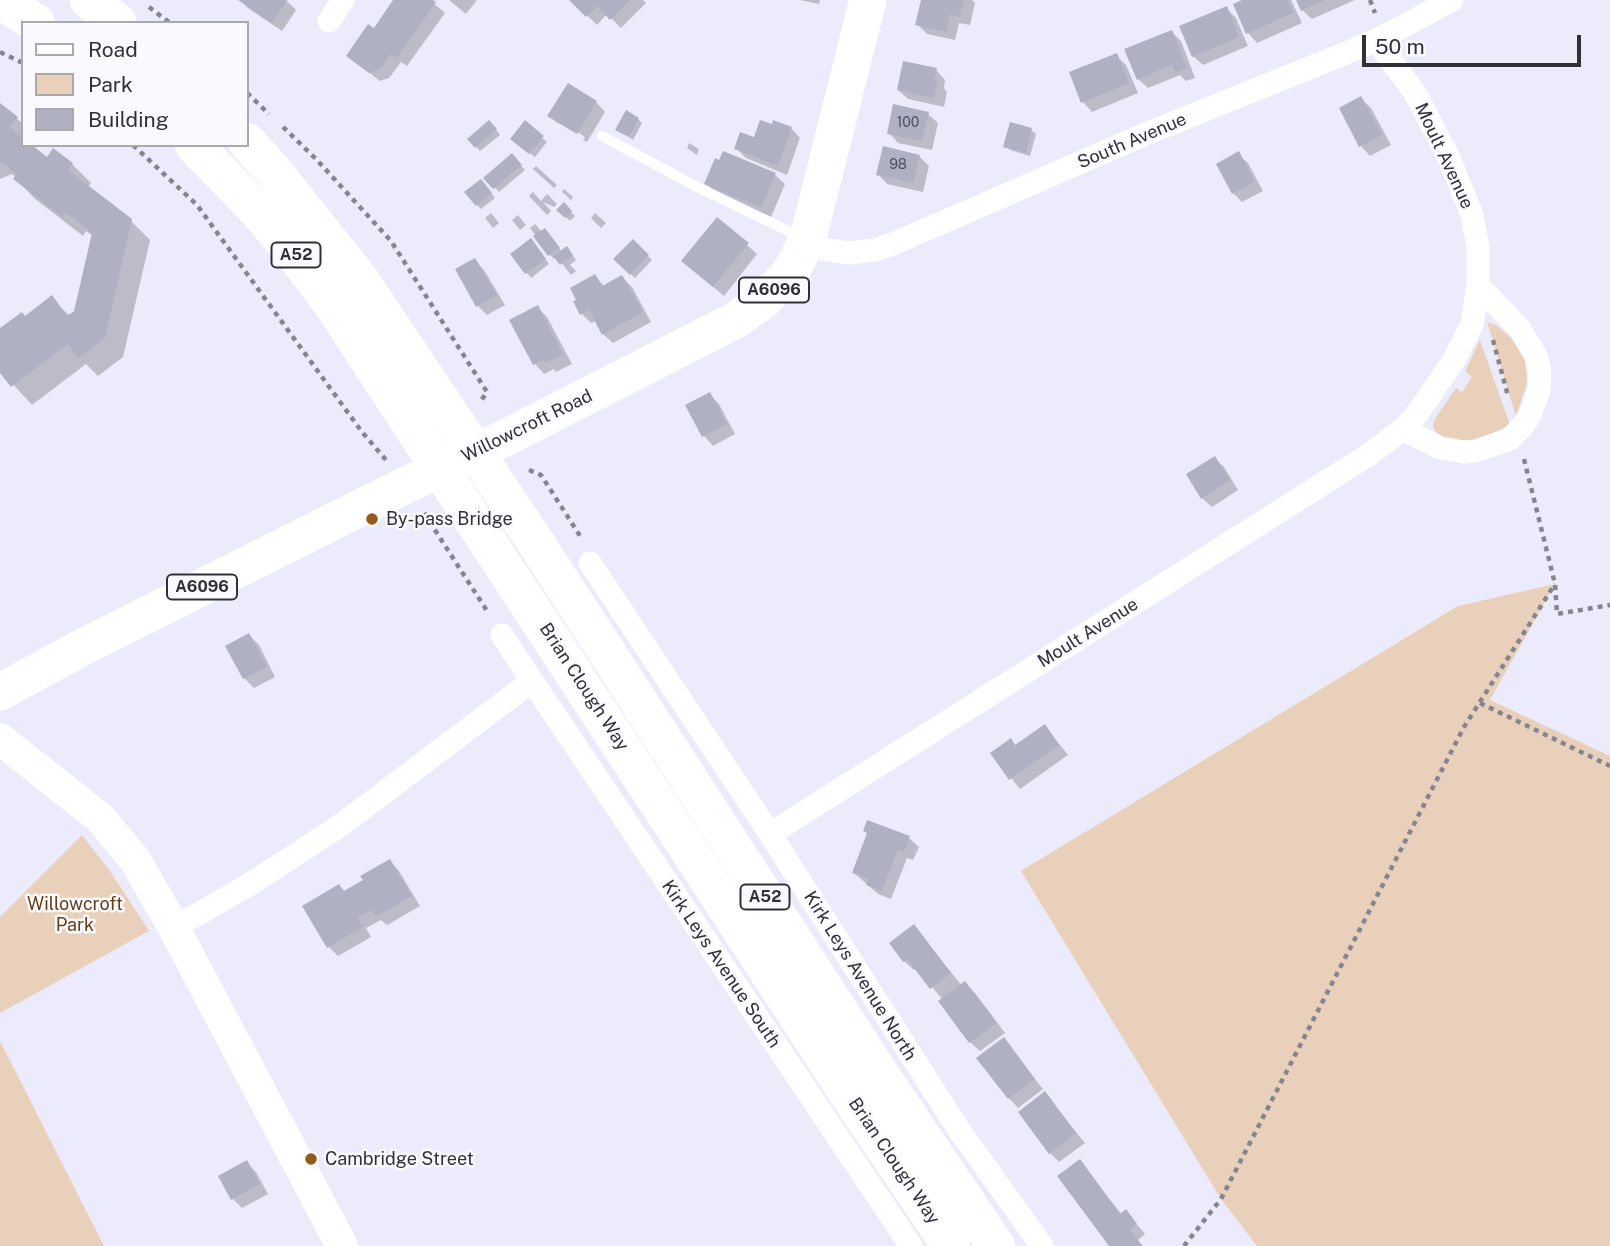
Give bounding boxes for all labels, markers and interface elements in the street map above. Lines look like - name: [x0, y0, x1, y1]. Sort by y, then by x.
- legend: [21, 21, 248, 147]
- scale bar: [1365, 21, 1584, 65]
- text: 50 m: [1375, 34, 1425, 59]
- text: Road: [88, 37, 138, 62]
- text: Park: [88, 72, 133, 97]
- street label: Moult Avenue: [1410, 100, 1478, 212]
- text: Building: [88, 107, 169, 132]
- street label: South Avenue: [1074, 108, 1190, 174]
- house number: 100: [897, 115, 919, 131]
- house number: 98: [889, 157, 907, 173]
- road number: A52: [272, 243, 320, 268]
- road number: A6096: [739, 278, 809, 302]
- street label: Willowcroft Road: [458, 385, 596, 467]
- place label: By-pass Bridge: [386, 508, 513, 530]
- marker: By-pass Bridge: [364, 511, 380, 527]
- road number: A6096: [167, 574, 237, 600]
- street label: Moult Avenue: [1034, 594, 1142, 672]
- street label: Brian Clough Way: [535, 619, 633, 755]
- street label: Kirk Leys Avenue South: [657, 876, 785, 1052]
- road number: A52: [740, 884, 790, 909]
- street label: Kirk Leys Avenue North: [799, 887, 921, 1065]
- park label: Willowcroft Park: [27, 893, 123, 936]
- street label: Brian Clough Way: [844, 1094, 944, 1228]
- place label: Cambridge Street: [325, 1148, 474, 1170]
- marker: Cambridge Street: [303, 1151, 319, 1167]

